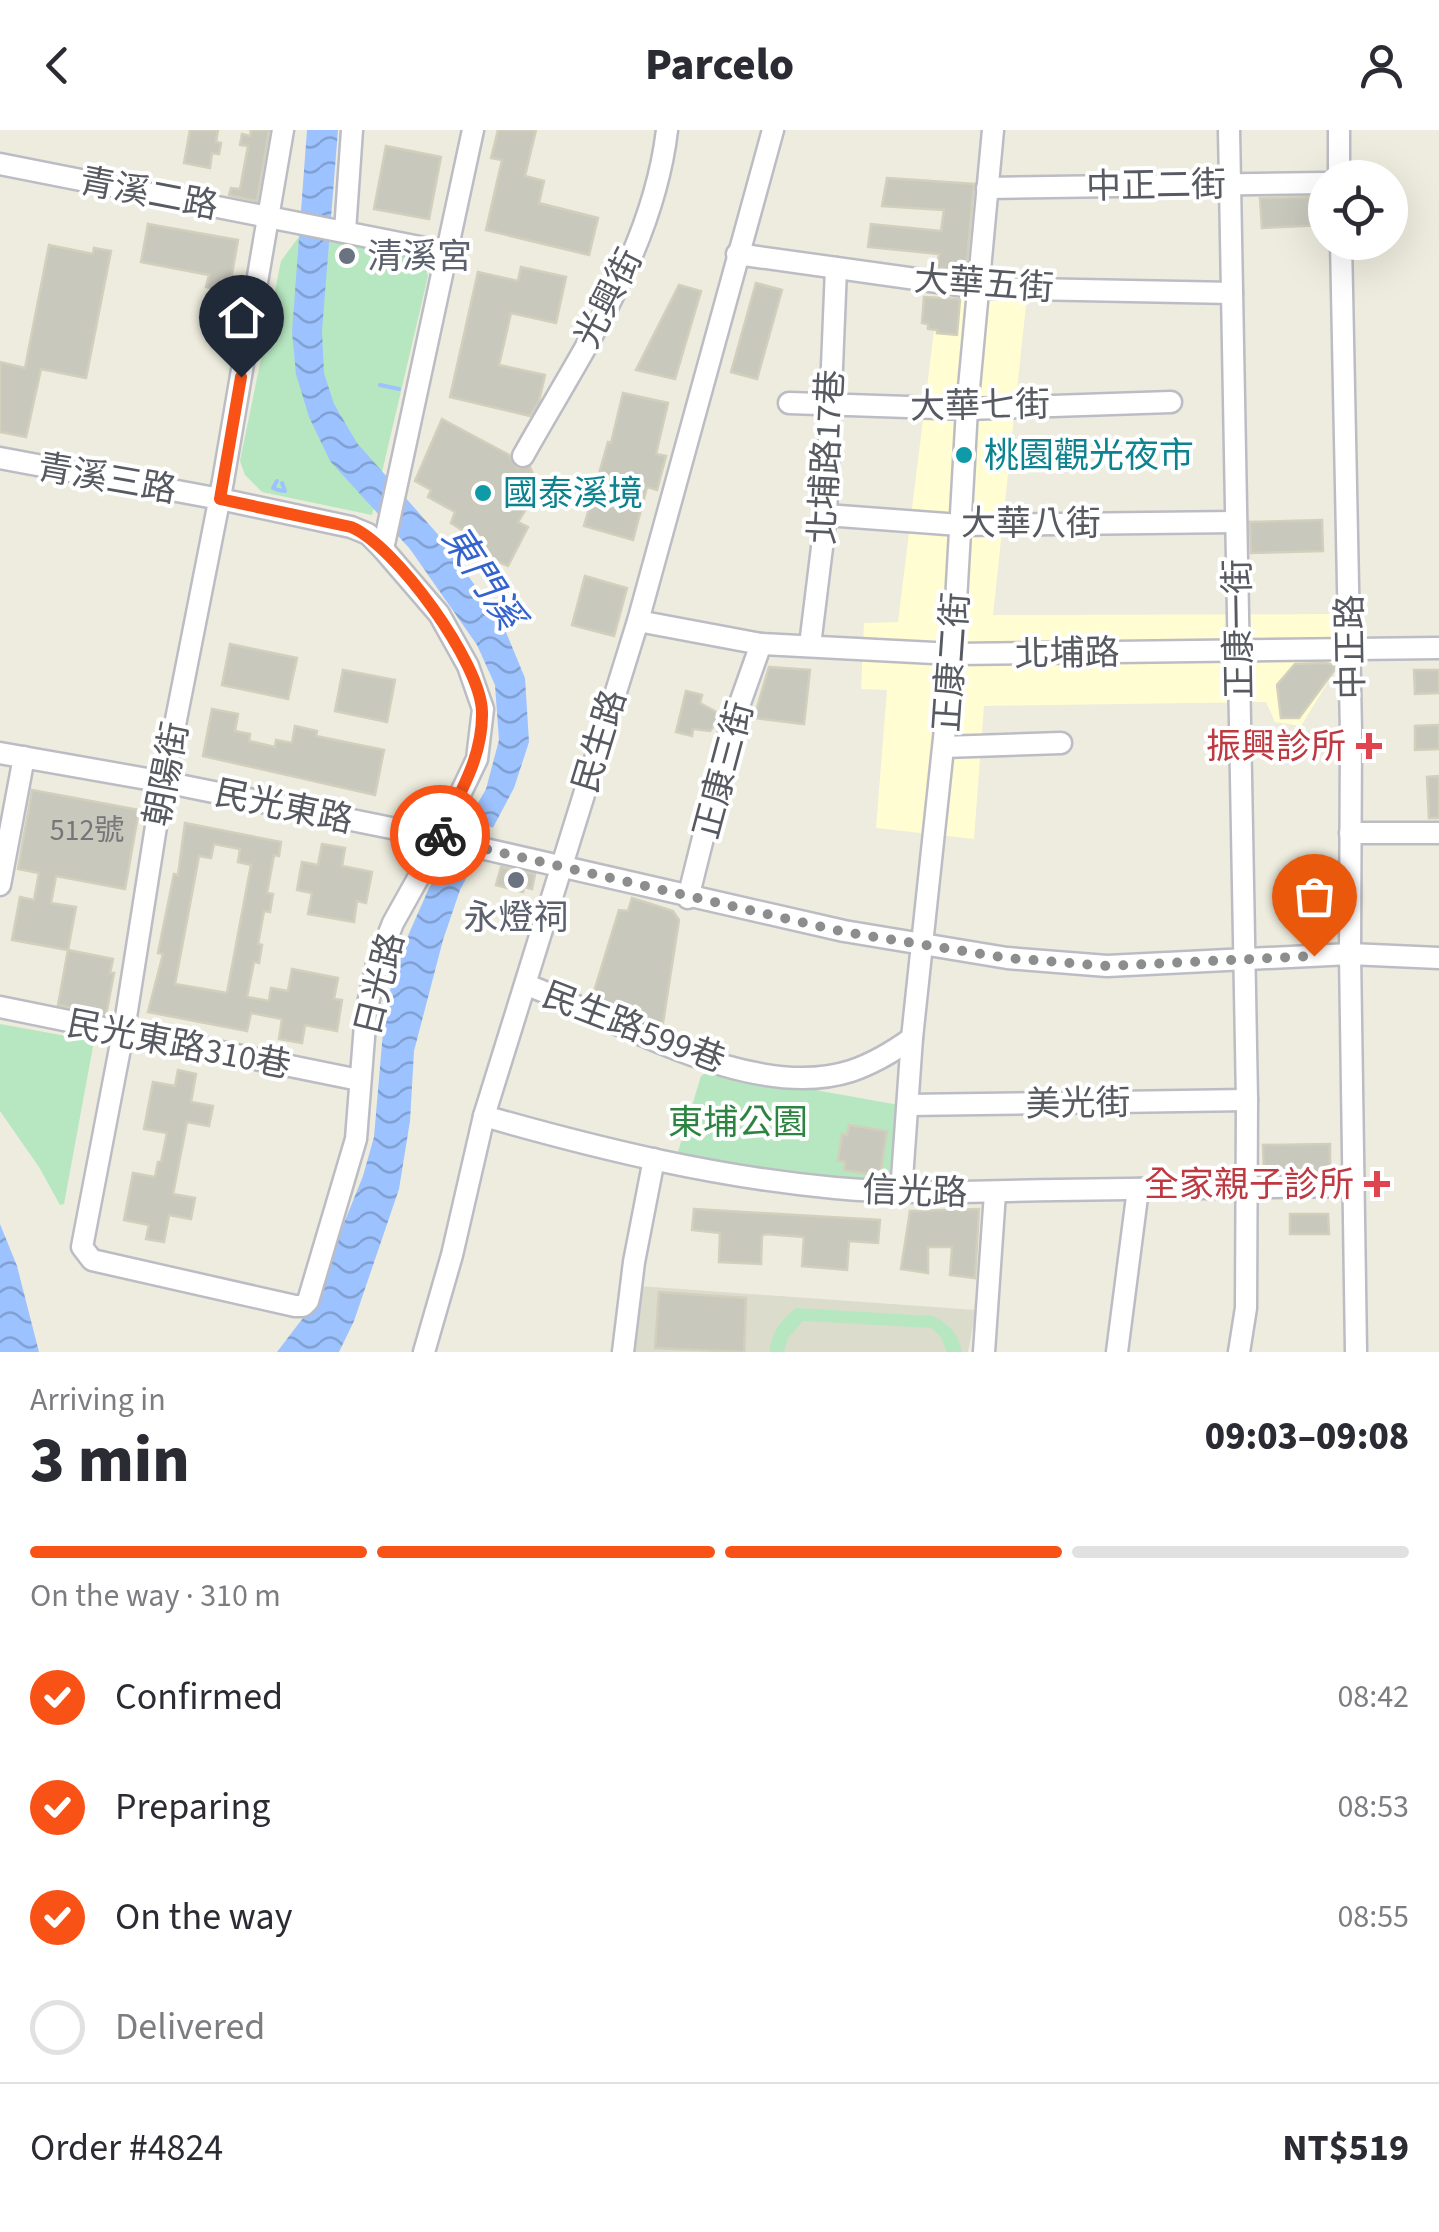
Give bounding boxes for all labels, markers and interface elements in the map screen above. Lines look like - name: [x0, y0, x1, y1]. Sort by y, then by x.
- text: Parcelo: [645, 33, 794, 97]
- icon: back: [30, 38, 85, 93]
- icon: person: [1354, 38, 1409, 93]
- street label: 青溪二路: [75, 156, 222, 232]
- street label: 中正二街: [1086, 160, 1226, 212]
- map controls: [1308, 160, 1408, 260]
- button: locate: [1308, 160, 1408, 260]
- place label: 清溪宮: [367, 232, 472, 282]
- street label: 光興街: [563, 240, 655, 357]
- marker: 清溪宮: [336, 245, 358, 267]
- street label: 大華五街: [912, 254, 1056, 314]
- pin: [199, 275, 284, 378]
- icon: home: [214, 290, 269, 345]
- street label: 北埔路17巷: [797, 368, 857, 546]
- street label: 大華七街: [910, 380, 1050, 432]
- place label: 桃園觀光夜市: [984, 431, 1194, 481]
- street label: 青溪三路: [34, 442, 180, 516]
- marker: 桃園觀光夜市: [953, 444, 975, 466]
- place label: 國泰溪境: [503, 469, 643, 519]
- marker: 國泰溪境: [472, 482, 494, 504]
- street label: 大華八街: [961, 499, 1101, 549]
- water label: 東門溪: [428, 515, 539, 644]
- street label: 正康一街: [1213, 559, 1265, 699]
- street label: 正康二街: [922, 590, 982, 734]
- street label: 中正路: [1325, 594, 1377, 700]
- street label: 北埔路: [1014, 628, 1120, 680]
- street label: 民生路: [561, 684, 639, 799]
- street label: 正康三街: [682, 696, 766, 844]
- street label: 朝陽街: [132, 718, 202, 831]
- place label: 振興診所: [1206, 722, 1346, 772]
- marker: 振興診所: [1356, 733, 1382, 759]
- street label: 民光東路: [210, 768, 357, 846]
- courier: [390, 785, 490, 885]
- icon: bike: [413, 808, 468, 863]
- house number: 512號: [50, 809, 124, 852]
- pin: [1272, 854, 1357, 957]
- marker: 永燈祠: [505, 869, 527, 891]
- icon: bag: [1287, 869, 1342, 924]
- place label: 永燈祠: [463, 893, 569, 943]
- street label: 日光路: [343, 927, 417, 1041]
- street label: 民生路599巷: [535, 970, 732, 1086]
- street label: 民光東路310巷: [63, 999, 295, 1091]
- street label: 美光街: [1025, 1078, 1131, 1130]
- park label: 東埔公園: [668, 1098, 808, 1148]
- place label: 全家親子診所: [1144, 1160, 1354, 1210]
- street label: 信光路: [862, 1165, 968, 1219]
- marker: 全家親子診所: [1364, 1171, 1390, 1197]
- text: Arriving in: [30, 1377, 166, 1423]
- text: 09:03–09:08: [1205, 1410, 1409, 1464]
- text: 3 min: [30, 1414, 190, 1507]
- text: On the way · 310 m: [30, 1573, 281, 1619]
- icon: check: [30, 1670, 85, 1725]
- text: Confirmed: [115, 1670, 283, 1724]
- text: 08:42: [1337, 1674, 1409, 1720]
- icon: check: [30, 1780, 85, 1835]
- text: Preparing: [115, 1780, 270, 1834]
- text: 08:53: [1337, 1784, 1409, 1830]
- icon: check: [30, 1890, 85, 1945]
- text: On the way: [115, 1890, 292, 1944]
- text: 08:55: [1337, 1894, 1409, 1940]
- text: Delivered: [115, 2000, 265, 2054]
- text: Order #4824: [30, 2121, 223, 2175]
- text: NT$519: [1282, 2121, 1409, 2175]

